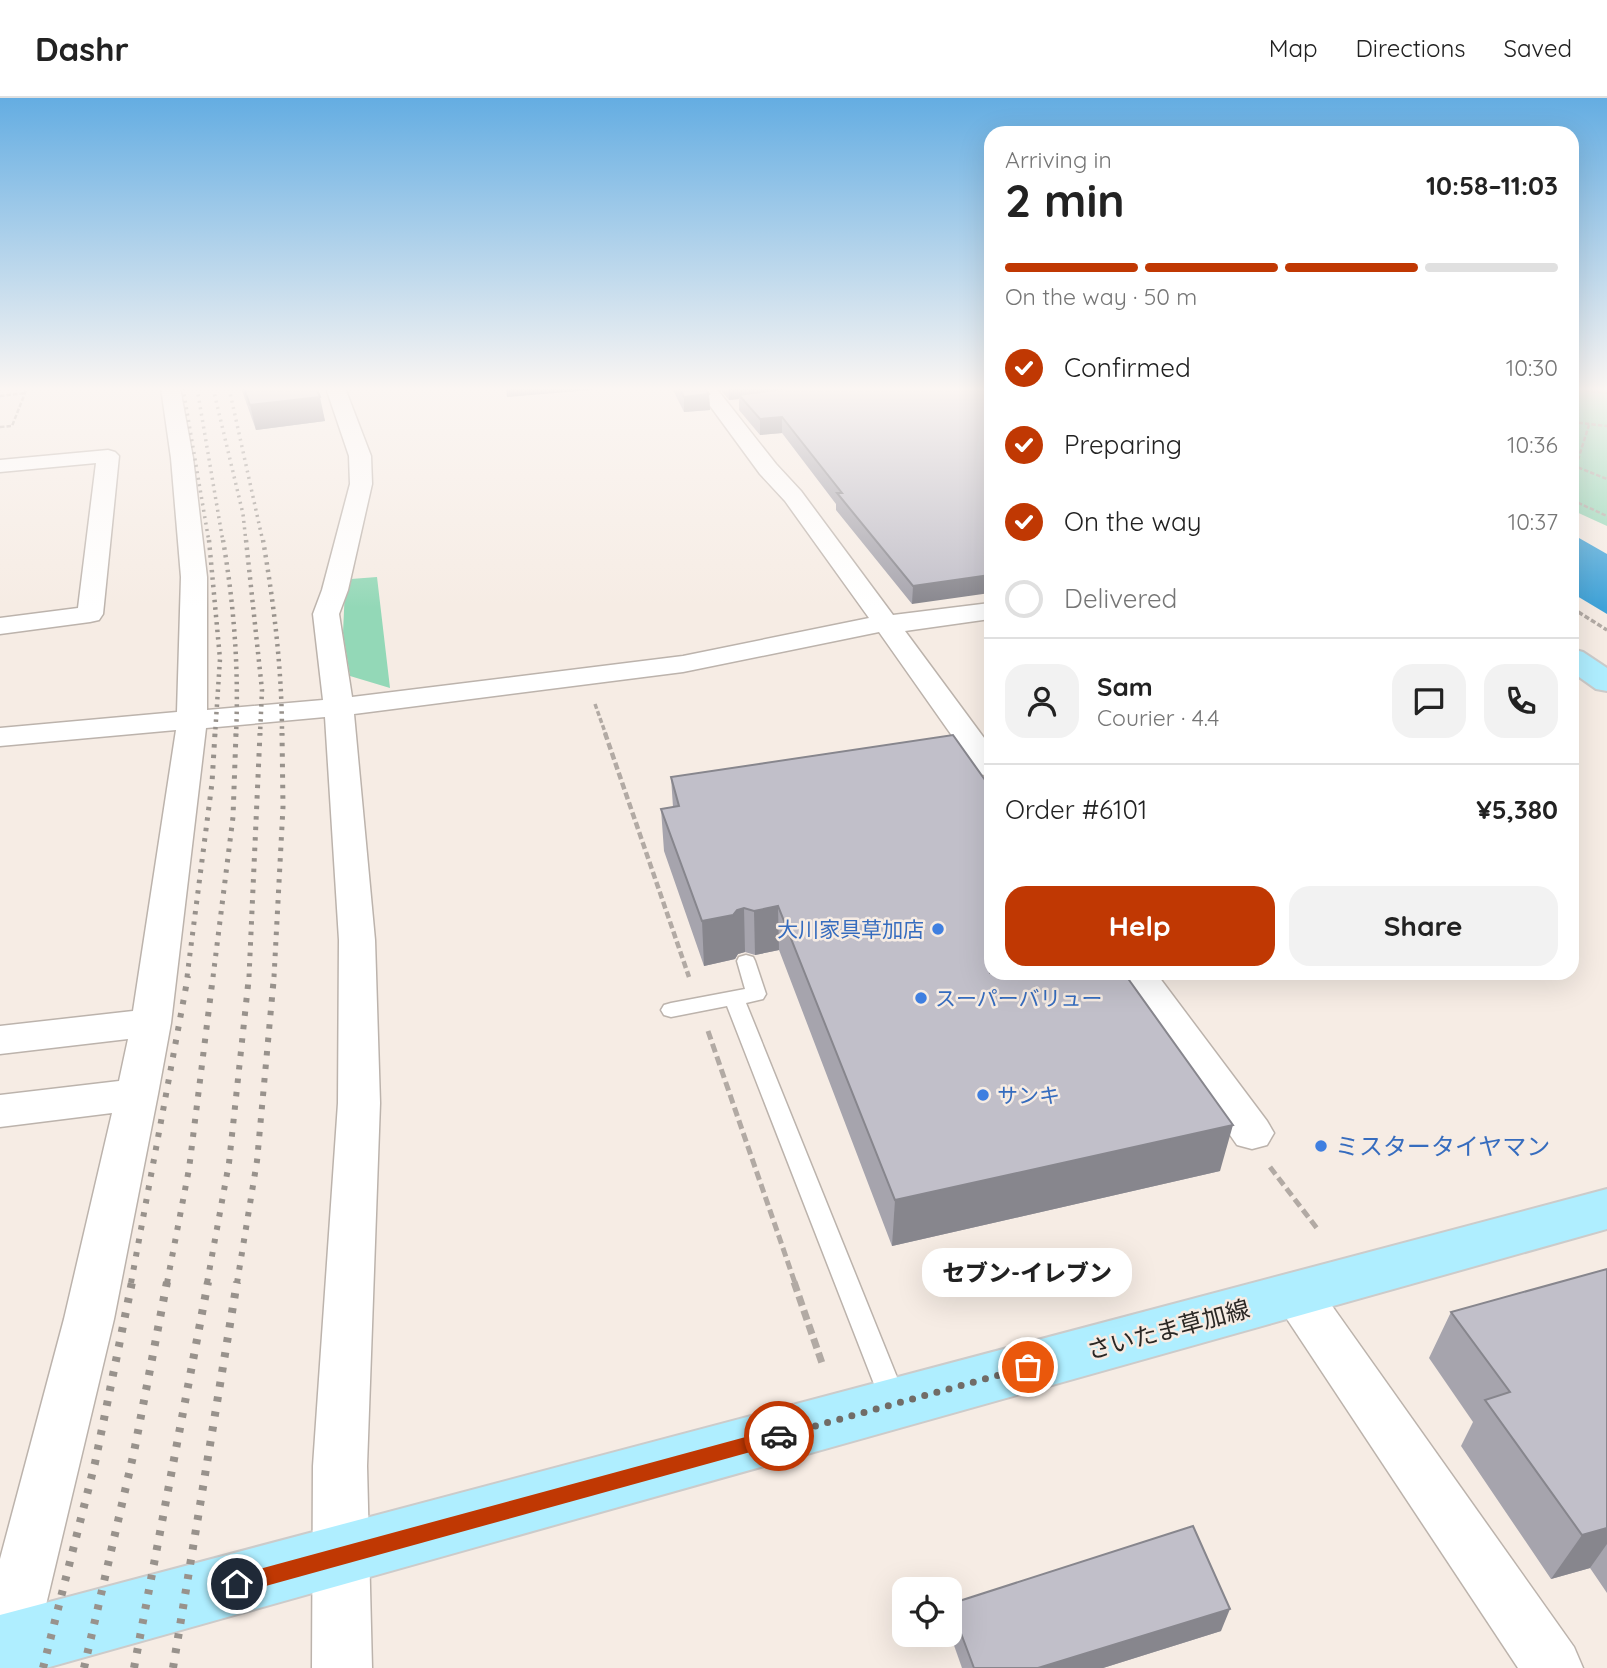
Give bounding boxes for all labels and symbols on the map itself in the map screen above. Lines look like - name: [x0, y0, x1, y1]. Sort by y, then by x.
- place label: 大川家具草加店: [777, 916, 924, 942]
- marker: 大川家具草加店: [930, 921, 946, 937]
- place label: スーパーバリュー: [935, 985, 1103, 1011]
- marker: スーパーバリュー: [913, 990, 929, 1006]
- place label: サンキ: [997, 1082, 1060, 1108]
- marker: サンキ: [975, 1087, 991, 1103]
- place label: ミスタータイヤマン: [1335, 1131, 1550, 1161]
- marker: ミスタータイヤマン: [1313, 1138, 1329, 1154]
- callout: セブン-イレブン: [923, 1248, 1133, 1297]
- street label: さいたま草加線: [1083, 1293, 1253, 1365]
- pin: [998, 1337, 1058, 1397]
- courier: [744, 1401, 814, 1471]
- pin: [207, 1554, 267, 1614]

